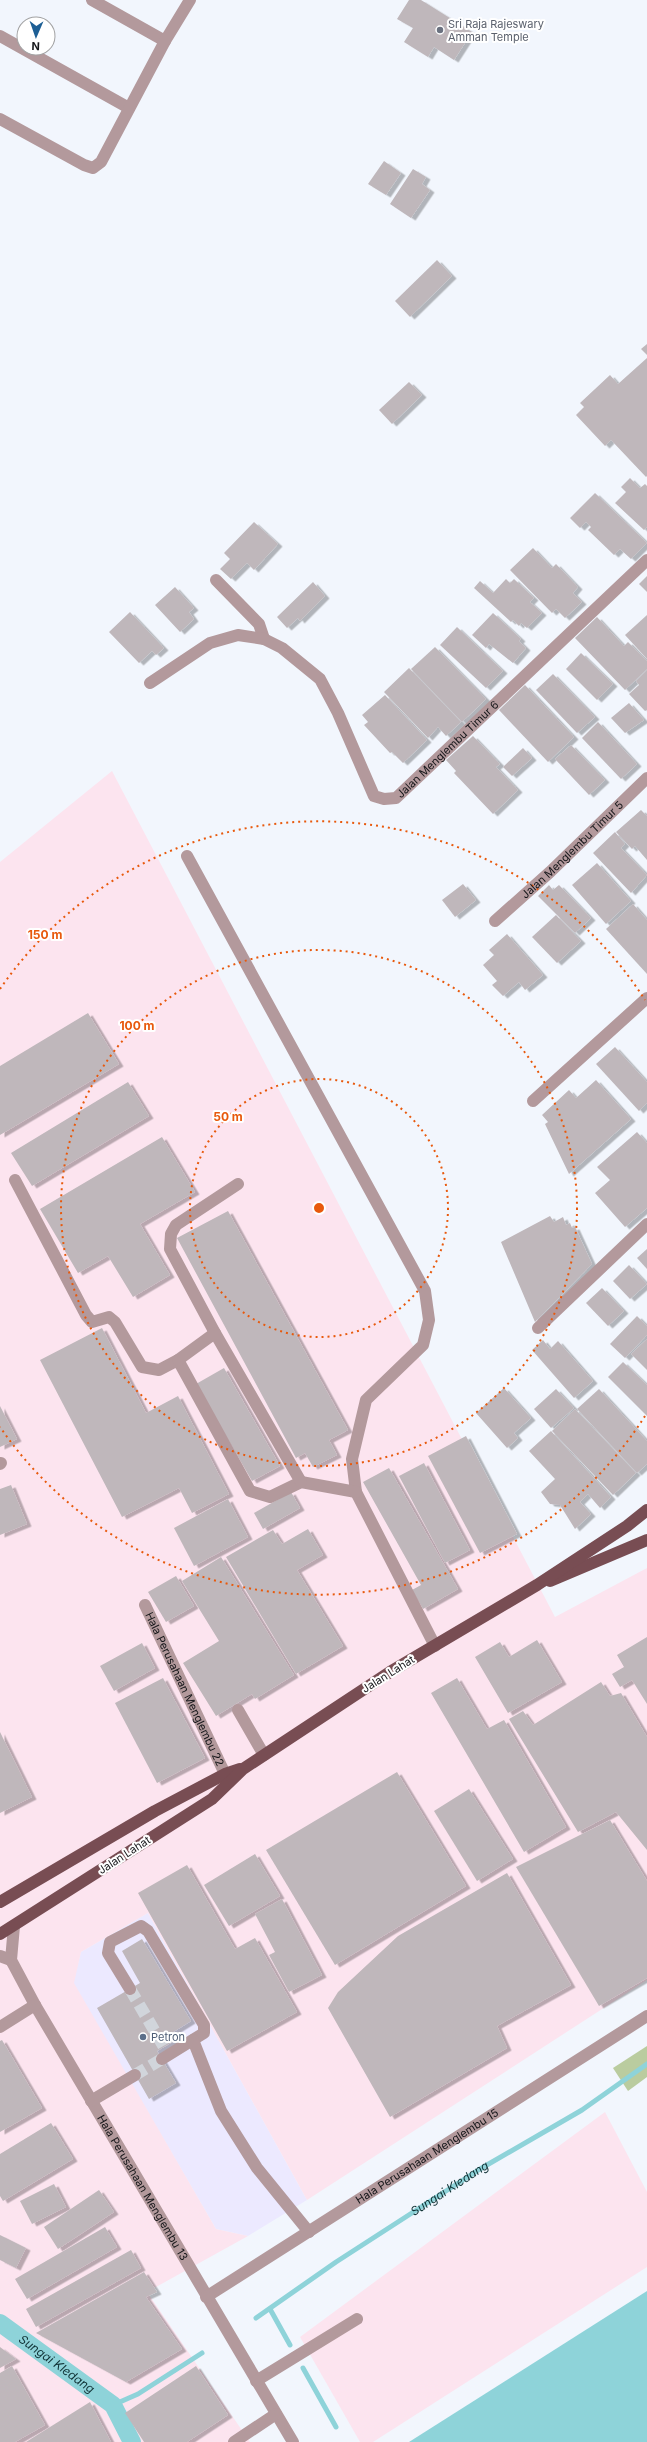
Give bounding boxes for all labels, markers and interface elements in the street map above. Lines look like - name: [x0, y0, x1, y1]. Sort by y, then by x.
- north arrow: [16, 16, 56, 56]
- place label: Sri Raja Rajeswary Amman Temple: [448, 17, 544, 44]
- marker: Sri Raja Rajeswary Amman Temple: [435, 25, 445, 35]
- text: N: [31, 39, 40, 53]
- street label: Jalan Menglembu Timur 6: [393, 697, 502, 801]
- street label: Jalan Menglembu Timur 5: [518, 798, 626, 901]
- text: 150 m: [28, 927, 62, 942]
- text: 100 m: [119, 1018, 155, 1033]
- text: 50 m: [213, 1109, 243, 1124]
- centre of rings: [312, 1201, 326, 1215]
- street label: Hala Perusahaan Menglembu 22: [142, 1610, 227, 1768]
- street label: Jalan Lahat: [359, 1652, 417, 1696]
- street label: Jalan Lahat: [95, 1833, 153, 1877]
- place label: Petron: [151, 2030, 185, 2044]
- marker: Petron: [138, 2032, 148, 2042]
- street label: Hala Perusahaan Menglembu 15: [353, 2105, 501, 2207]
- street label: Hala Perusahaan Menglembu 13: [94, 2112, 191, 2263]
- water label: Sungai Kledang: [408, 2158, 491, 2219]
- water label: Sungai Kledang: [16, 2331, 98, 2396]

